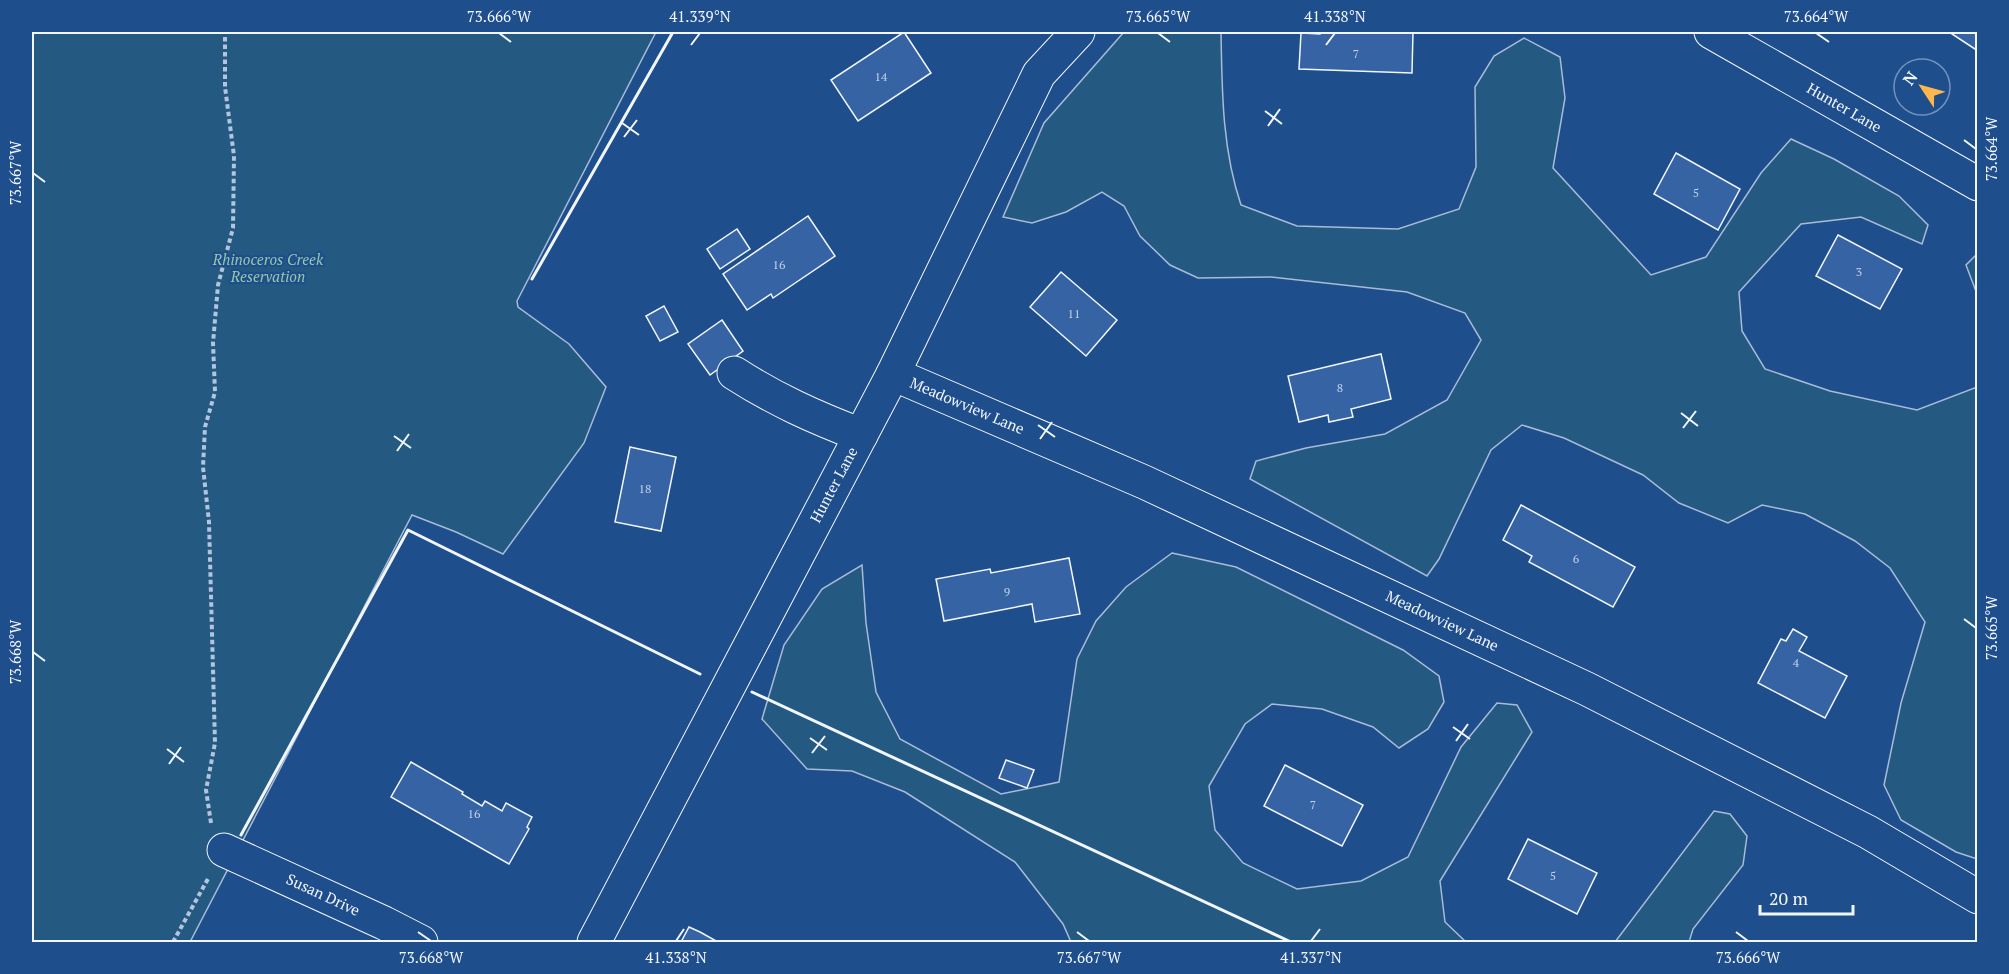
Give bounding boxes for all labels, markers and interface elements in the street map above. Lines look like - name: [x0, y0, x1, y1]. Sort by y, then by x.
- text: 73.666°W: [467, 6, 532, 26]
- text: 41.339°N: [669, 6, 731, 26]
- text: 73.665°W: [1126, 6, 1191, 26]
- text: 41.338°N: [1304, 6, 1366, 26]
- text: 73.664°W: [1784, 6, 1849, 26]
- house number: 7: [1353, 46, 1359, 61]
- north arrow: [1892, 57, 1952, 117]
- text: N: [1897, 67, 1922, 90]
- house number: 14: [875, 69, 888, 84]
- street label: Hunter Lane: [1803, 78, 1886, 137]
- text: 73.664°W: [1981, 116, 2001, 181]
- text: 73.667°W: [5, 140, 25, 205]
- house number: 5: [1693, 185, 1699, 200]
- park label: Rhinoceros Creek Reservation: [212, 249, 324, 286]
- house number: 16: [773, 257, 786, 272]
- house number: 3: [1856, 264, 1862, 279]
- house number: 11: [1068, 306, 1080, 321]
- street label: Meadowview Lane: [907, 372, 1028, 438]
- house number: 8: [1337, 380, 1343, 395]
- street label: Hunter Lane: [805, 443, 861, 526]
- house number: 18: [639, 481, 651, 496]
- house number: 6: [1573, 551, 1580, 566]
- house number: 9: [1004, 584, 1010, 599]
- street label: Meadowview Lane: [1383, 585, 1502, 655]
- text: 73.665°W: [1981, 595, 2001, 660]
- text: 73.668°W: [5, 619, 25, 684]
- house number: 4: [1793, 655, 1800, 670]
- house number: 7: [1310, 797, 1316, 812]
- house number: 16: [468, 806, 481, 821]
- street label: Susan Drive: [283, 868, 363, 920]
- house number: 5: [1550, 868, 1556, 883]
- scale bar: [1760, 878, 1853, 916]
- text: 20 m: [1769, 886, 1809, 910]
- text: 73.668°W: [399, 947, 464, 967]
- text: 41.338°N: [645, 947, 707, 967]
- text: 73.667°W: [1057, 947, 1122, 967]
- text: 41.337°N: [1280, 947, 1342, 967]
- text: 73.666°W: [1716, 947, 1781, 967]

